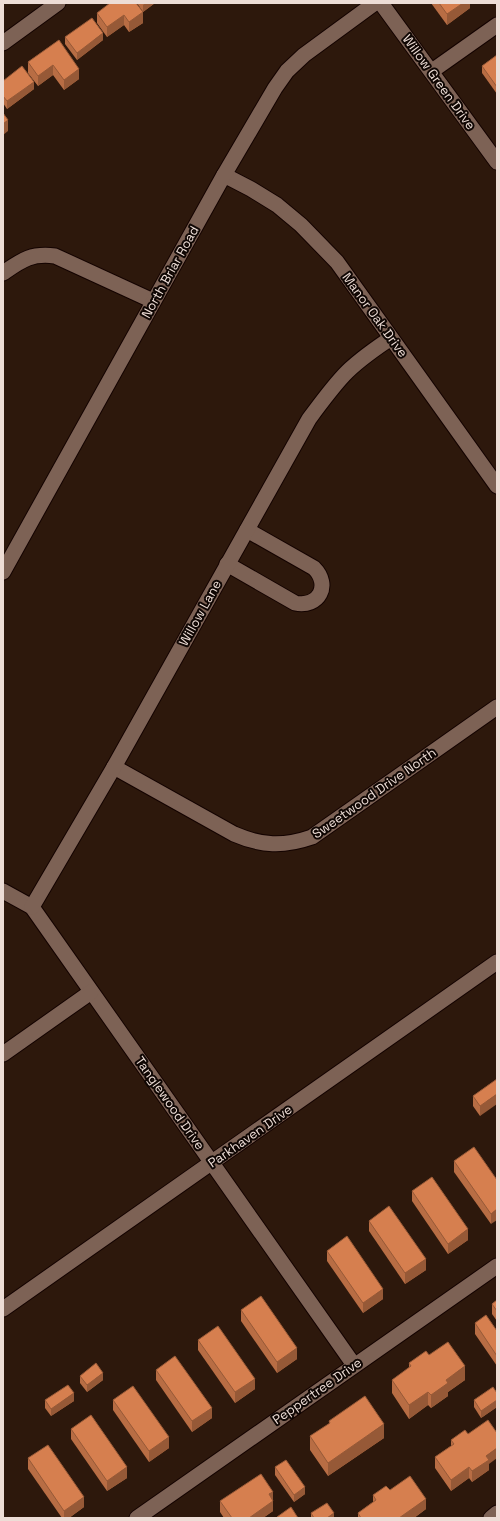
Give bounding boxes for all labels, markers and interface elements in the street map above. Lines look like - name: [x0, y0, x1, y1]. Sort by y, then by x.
- street label: Willow Green Drive: [399, 31, 479, 133]
- street label: North Briar Road: [138, 223, 202, 321]
- street label: Manor Oak Drive: [339, 269, 411, 361]
- street label: Willow Lane: [175, 577, 225, 649]
- street label: Sweetwood Drive North: [309, 744, 439, 842]
- street label: Tanglewood Drive: [131, 1053, 209, 1153]
- street label: Parkhaven Drive: [205, 1101, 295, 1171]
- street label: Peppertree Drive: [269, 1354, 365, 1428]

